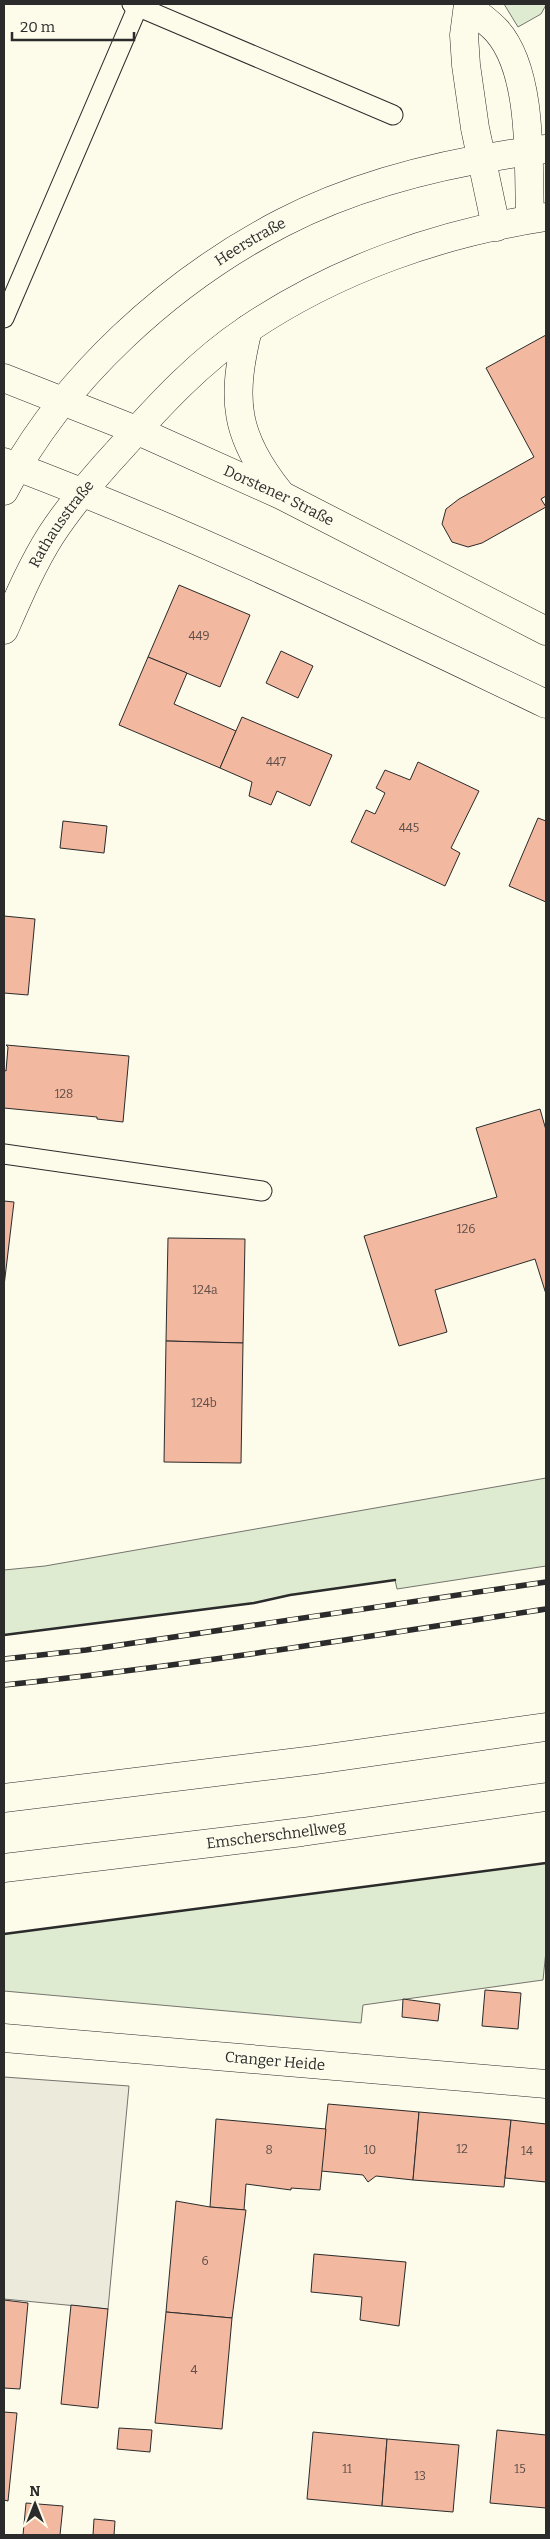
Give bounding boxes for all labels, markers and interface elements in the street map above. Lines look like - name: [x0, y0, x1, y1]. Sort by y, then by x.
- scale bar: [12, 10, 135, 42]
- text: 20 m: [20, 18, 56, 36]
- street label: Heerstraße: [211, 214, 289, 270]
- street label: Dorstener Straße: [221, 462, 337, 530]
- street label: Rathausstraße: [25, 477, 97, 571]
- house number: 449: [188, 629, 210, 643]
- house number: 447: [266, 755, 286, 769]
- house number: 445: [399, 821, 419, 835]
- house number: 128: [55, 1087, 73, 1101]
- house number: 126: [457, 1222, 475, 1236]
- house number: 124a: [193, 1283, 218, 1297]
- house number: 124b: [191, 1396, 217, 1410]
- street label: Emscherschnellweg: [205, 1817, 347, 1852]
- street label: Cranger Heide: [224, 2048, 326, 2074]
- house number: 12: [456, 2142, 468, 2156]
- house number: 8: [265, 2143, 273, 2157]
- house number: 10: [364, 2143, 376, 2157]
- house number: 14: [521, 2144, 533, 2158]
- house number: 6: [201, 2254, 209, 2268]
- house number: 4: [190, 2363, 198, 2377]
- house number: 11: [342, 2462, 352, 2476]
- house number: 15: [514, 2462, 526, 2476]
- house number: 13: [414, 2469, 426, 2483]
- north arrow: [10, 2479, 60, 2529]
- text: N: [30, 2483, 41, 2500]

